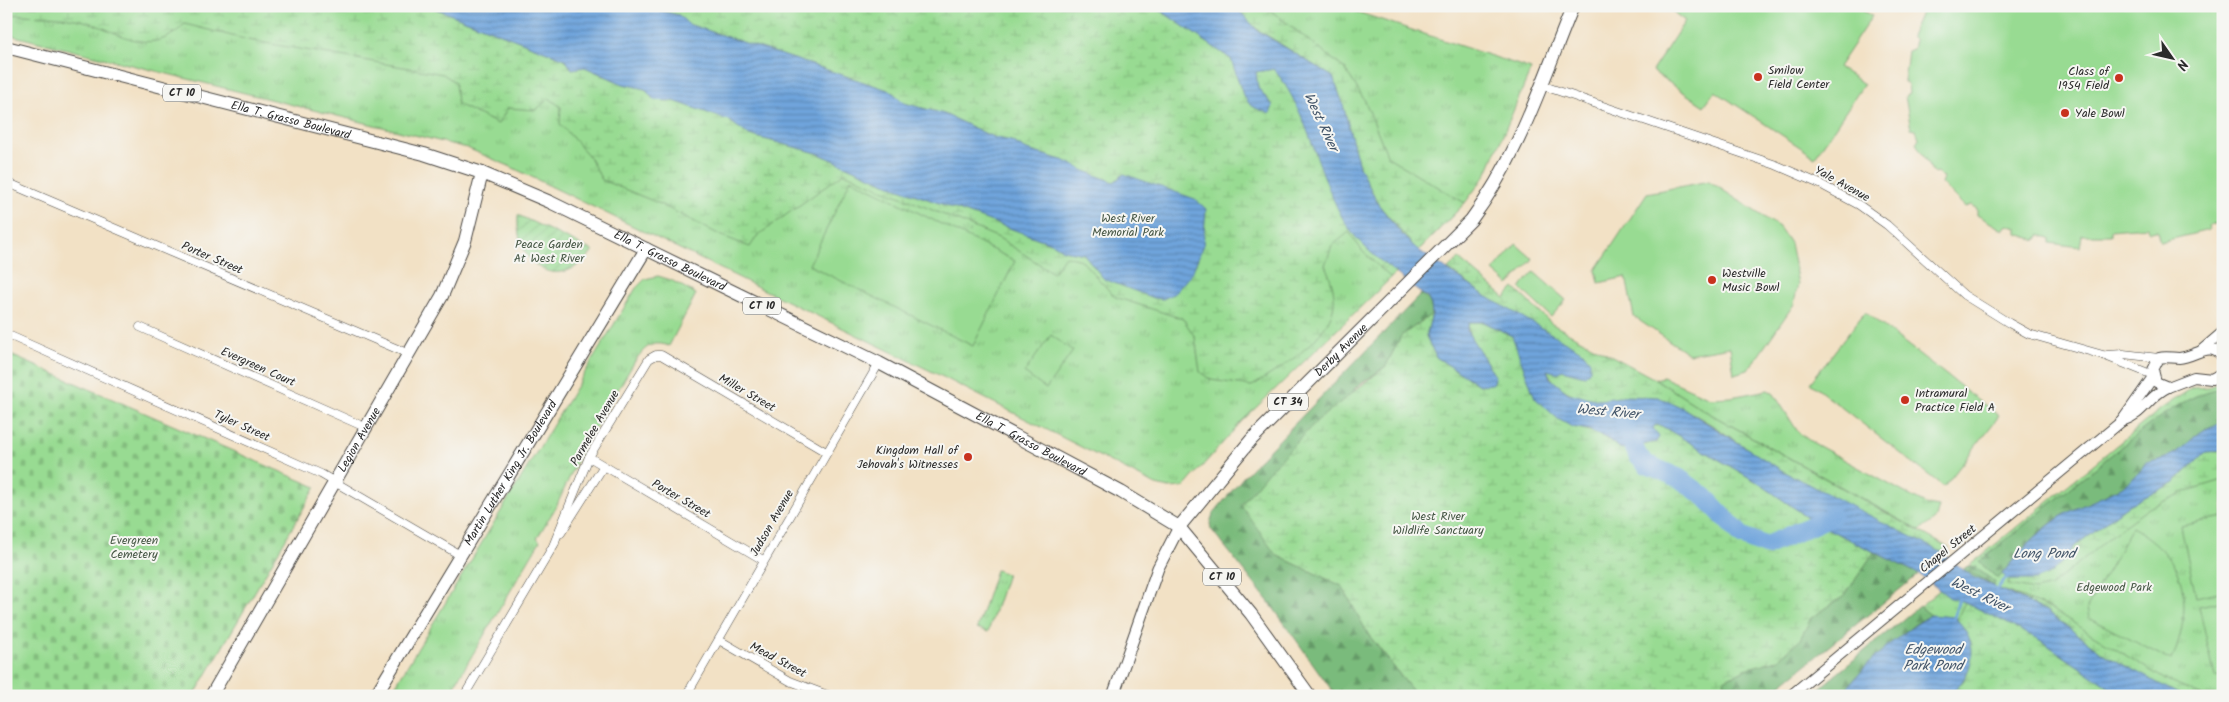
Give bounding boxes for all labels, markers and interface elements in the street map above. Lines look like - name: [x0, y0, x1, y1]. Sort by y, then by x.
- north arrow: [2146, 32, 2196, 82]
- text: N: [2170, 55, 2194, 75]
- place label: Smilow Field Center: [1768, 61, 1830, 94]
- place label: Class of 1954 Field: [2058, 62, 2110, 95]
- marker: Smilow Field Center: [1752, 71, 1764, 83]
- marker: Class of 1954 Field: [2113, 72, 2125, 84]
- road number: CT 10: [163, 85, 201, 102]
- water label: West River: [1298, 89, 1346, 158]
- street label: Ella T. Grasso Boulevard: [229, 95, 354, 145]
- place label: Yale Bowl: [2075, 104, 2125, 123]
- marker: Yale Bowl: [2059, 107, 2071, 119]
- street label: Yale Avenue: [1811, 161, 1874, 207]
- park label: West River Memorial Park: [1092, 209, 1164, 242]
- street label: Ella T. Grasso Boulevard: [611, 225, 730, 297]
- park label: Peace Garden At West River: [514, 235, 585, 268]
- street label: Porter Street: [178, 237, 246, 280]
- place label: Westville Music Bowl: [1722, 264, 1780, 297]
- marker: Westville Music Bowl: [1706, 274, 1718, 286]
- road number: CT 10: [743, 298, 781, 314]
- street label: Derby Avenue: [1310, 318, 1373, 381]
- street label: Evergreen Court: [218, 342, 299, 392]
- street label: Miller Street: [715, 369, 779, 417]
- place label: Intramural Practice Field A: [1915, 384, 1995, 417]
- street label: Parmelee Avenue: [566, 386, 625, 470]
- road number: CT 34: [1268, 394, 1308, 411]
- marker: Intramural Practice Field A: [1899, 394, 1911, 406]
- street label: Martin Luther King Jr. Boulevard: [459, 395, 562, 549]
- water label: West River: [1576, 398, 1643, 426]
- street label: Legion Avenue: [333, 403, 386, 476]
- street label: Tyler Street: [211, 405, 273, 447]
- street label: Ella T. Grasso Boulevard: [972, 407, 1091, 482]
- place label: Kingdom Hall of Jehovah's Witnesses: [857, 441, 959, 474]
- marker: Kingdom Hall of Jehovah's Witnesses: [962, 451, 974, 463]
- street label: Porter Street: [648, 474, 714, 524]
- street label: Judson Avenue: [745, 485, 799, 560]
- park label: West River Wildlife Sanctuary: [1392, 507, 1484, 540]
- street label: Chapel Street: [1915, 520, 1981, 578]
- park label: Evergreen Cemetery: [110, 531, 158, 564]
- water label: Long Pond: [2013, 543, 2078, 565]
- road number: CT 10: [1203, 568, 1241, 586]
- water label: West River: [1947, 571, 2016, 620]
- park label: Edgewood Park: [2076, 578, 2152, 597]
- street label: Mead Street: [746, 637, 810, 683]
- water label: Edgewood Park Pond: [1903, 639, 1966, 677]

